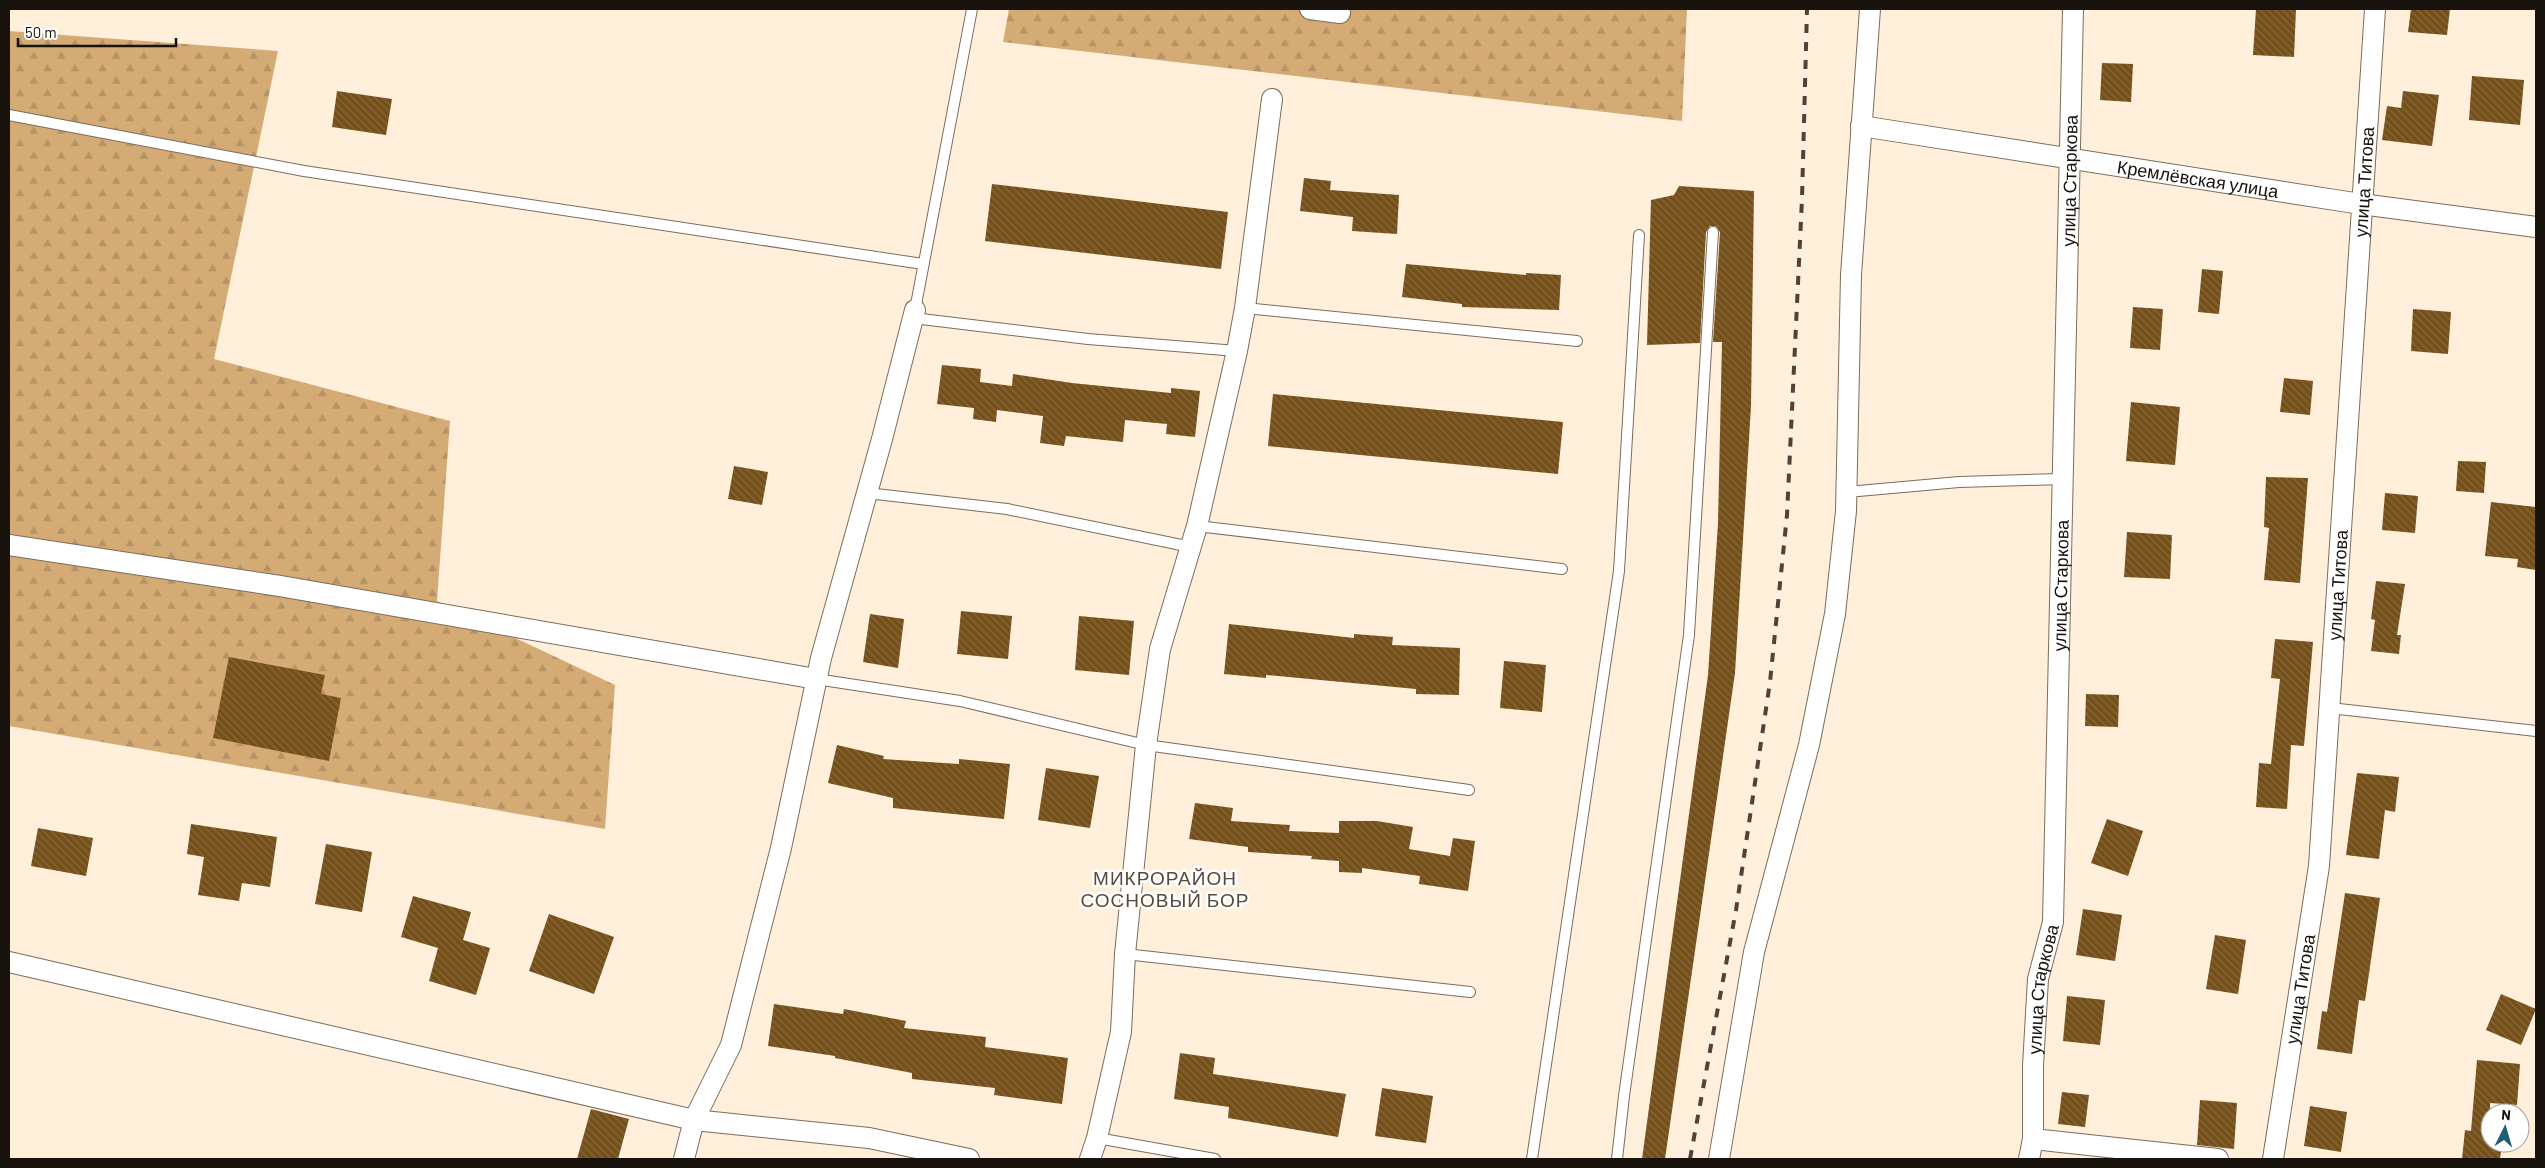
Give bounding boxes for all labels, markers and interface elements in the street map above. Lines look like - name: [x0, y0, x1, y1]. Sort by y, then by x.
- scale bar: [18, 15, 175, 47]
- text: 50 m: [25, 23, 57, 41]
- street label: улица Старкова: [2057, 114, 2082, 247]
- street label: улица Титова: [2349, 125, 2378, 238]
- street label: Кремлёвская улица: [2116, 155, 2281, 202]
- street label: улица Старкова: [2048, 519, 2073, 652]
- street label: улица Титова: [2323, 528, 2352, 641]
- district label: МИКРОРАЙОН СОСНОВЫЙ БОР: [1081, 866, 1249, 911]
- street label: улица Старкова: [2023, 921, 2063, 1055]
- street label: улица Титова: [2280, 932, 2319, 1046]
- north arrow: [2480, 1103, 2530, 1153]
- text: N: [2501, 1106, 2512, 1123]

